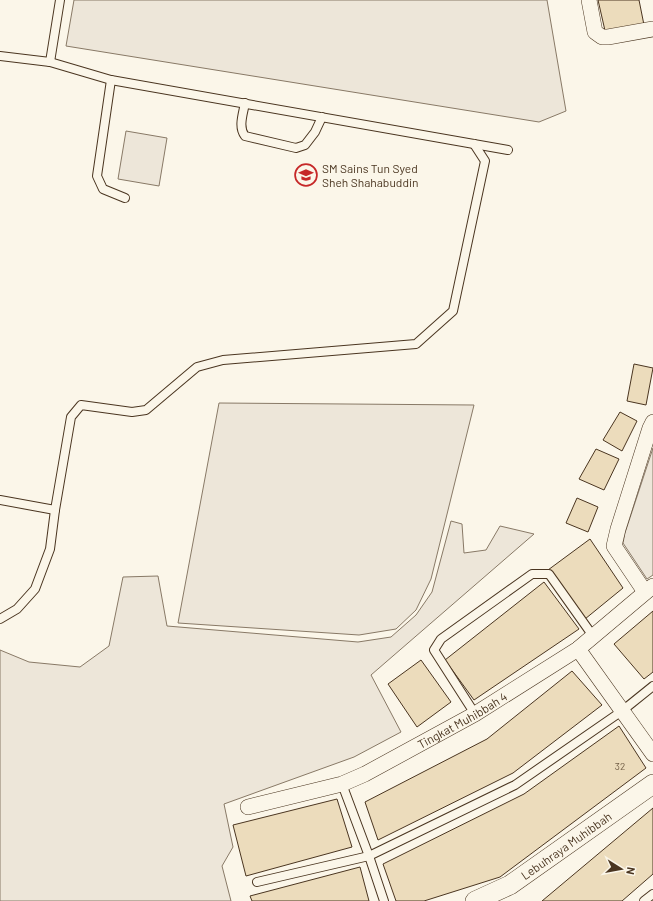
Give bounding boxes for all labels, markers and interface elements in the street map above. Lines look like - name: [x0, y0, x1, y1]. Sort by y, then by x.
- place label: SM Sains Tun Syed Sheh Shahabuddin: [322, 161, 418, 189]
- school or university icon: SM Sains Tun Syed Sheh Shahabuddin: [293, 162, 319, 188]
- street label: Tingkat Muhibbah 4: [415, 689, 509, 751]
- house number: 32: [615, 760, 625, 772]
- street label: Lebuhraya Muhibbah: [518, 809, 614, 882]
- north arrow: [601, 849, 641, 889]
- text: N: [624, 866, 638, 876]

